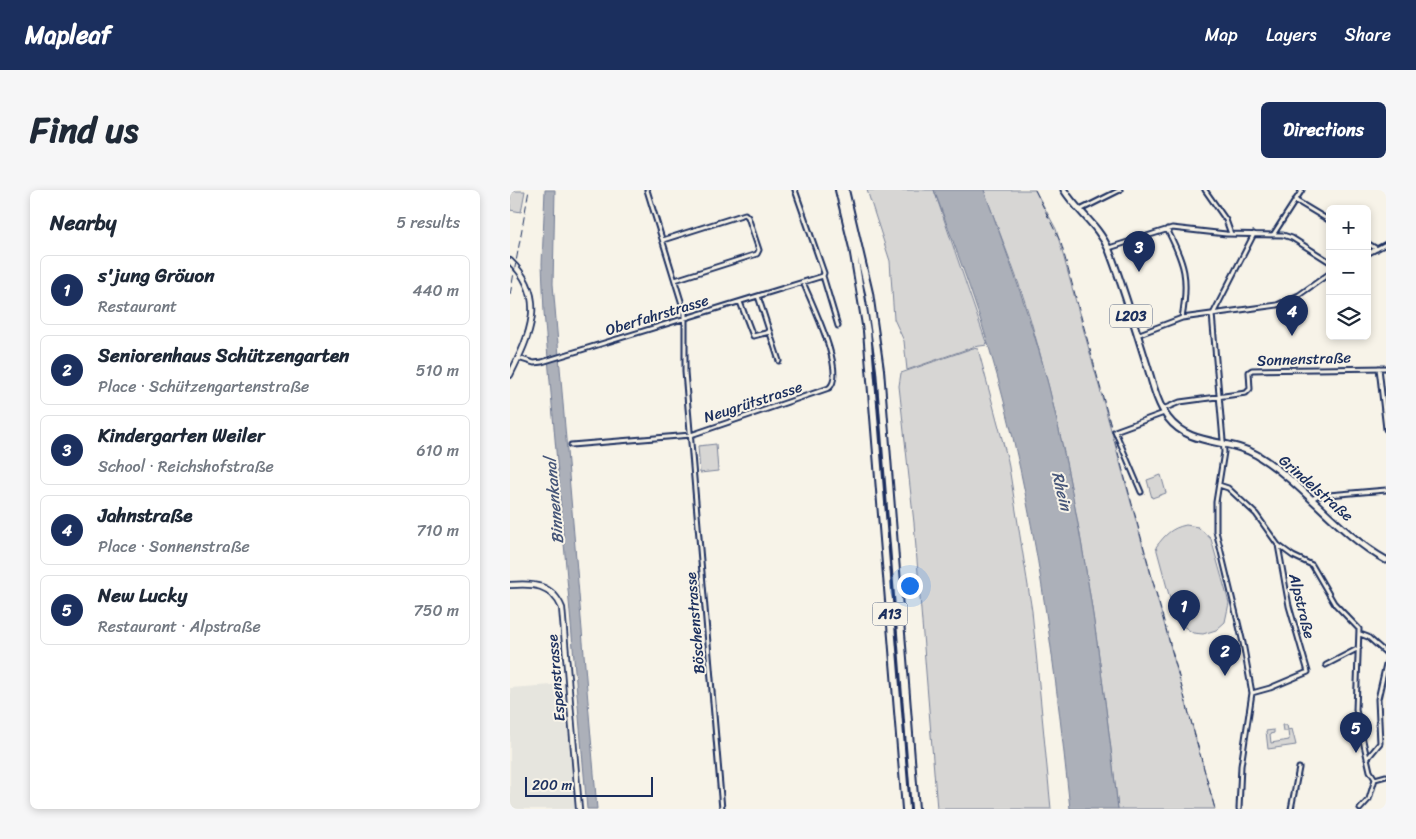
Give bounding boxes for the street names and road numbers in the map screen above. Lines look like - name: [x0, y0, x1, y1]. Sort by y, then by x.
- street label: Oberfahrstrasse: [602, 287, 712, 343]
- road number: L203: [1110, 304, 1152, 328]
- street label: Sonnenstraße: [1256, 344, 1352, 374]
- street label: Neugrütstrasse: [700, 374, 806, 430]
- street label: Grindelstraße: [1273, 448, 1360, 528]
- street label: Alpstraße: [1281, 570, 1323, 642]
- street label: Böschenstrasse: [678, 571, 712, 675]
- road number: A13: [872, 602, 908, 626]
- street label: Espenstrasse: [539, 633, 573, 723]

